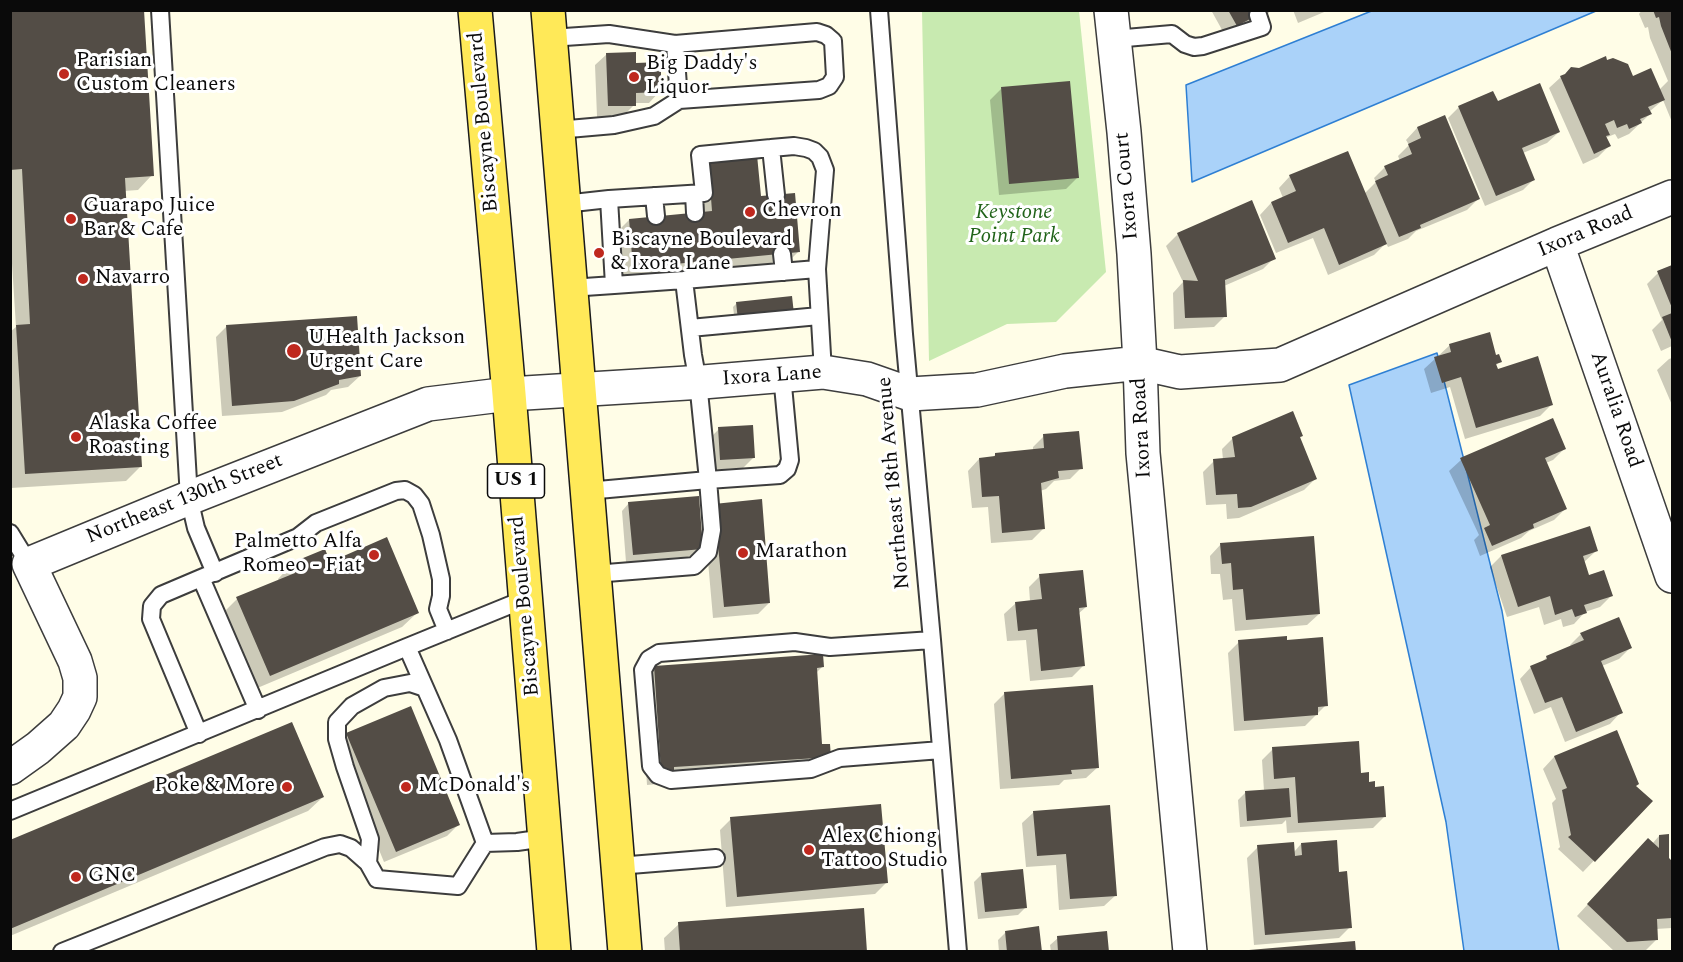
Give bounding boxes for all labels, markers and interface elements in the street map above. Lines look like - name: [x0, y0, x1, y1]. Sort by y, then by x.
- street label: Biscayne Boulevard: [465, 31, 505, 213]
- place label: Parisian Custom Cleaners: [76, 49, 236, 99]
- place label: Big Daddy's Liquor: [646, 52, 758, 102]
- marker: Parisian Custom Cleaners: [57, 67, 71, 81]
- marker: Big Daddy's Liquor: [627, 70, 641, 84]
- street label: Ixora Court: [1111, 131, 1145, 241]
- place label: Guarapo Juice Bar & Cafe: [83, 194, 215, 244]
- place label: Chevron: [762, 199, 842, 225]
- park label: Keystone Point Park: [968, 201, 1060, 251]
- street label: Ixora Road: [1535, 202, 1637, 264]
- marker: Chevron: [743, 205, 757, 219]
- marker: Guarapo Juice Bar & Cafe: [64, 212, 78, 226]
- place label: Biscayne Boulevard & Ixora Lane: [611, 228, 792, 278]
- marker: Biscayne Boulevard & Ixora Lane: [592, 246, 606, 260]
- place label: Navarro: [95, 266, 170, 292]
- marker: Navarro: [76, 272, 90, 286]
- place label: UHealth Jackson Urgent Care: [308, 326, 465, 376]
- marker: UHealth Jackson Urgent Care: [285, 342, 303, 360]
- street label: Auralia Road: [1583, 348, 1647, 472]
- street label: Ixora Lane: [721, 361, 823, 393]
- street label: Northeast 18th Avenue: [873, 376, 917, 590]
- street label: Ixora Road: [1128, 377, 1158, 479]
- place label: Alaska Coffee Roasting: [88, 412, 217, 462]
- marker: Alaska Coffee Roasting: [69, 430, 83, 444]
- street label: Northeast 130th Street: [83, 449, 287, 551]
- road number: US 1: [488, 464, 544, 498]
- street label: Biscayne Boulevard: [506, 515, 546, 697]
- place label: Palmetto Alfa Romeo - Fiat: [234, 530, 362, 580]
- place label: Marathon: [755, 540, 847, 566]
- marker: Marathon: [736, 546, 750, 560]
- marker: Palmetto Alfa Romeo - Fiat: [367, 548, 381, 562]
- place label: Poke & More: [154, 774, 275, 800]
- place label: McDonald's: [418, 774, 530, 800]
- marker: Poke & More: [280, 780, 294, 794]
- marker: McDonald's: [399, 780, 413, 794]
- place label: Alex Chiong Tattoo Studio: [821, 825, 948, 875]
- marker: Alex Chiong Tattoo Studio: [802, 843, 816, 857]
- place label: GNC: [88, 864, 136, 890]
- marker: GNC: [69, 870, 83, 884]

